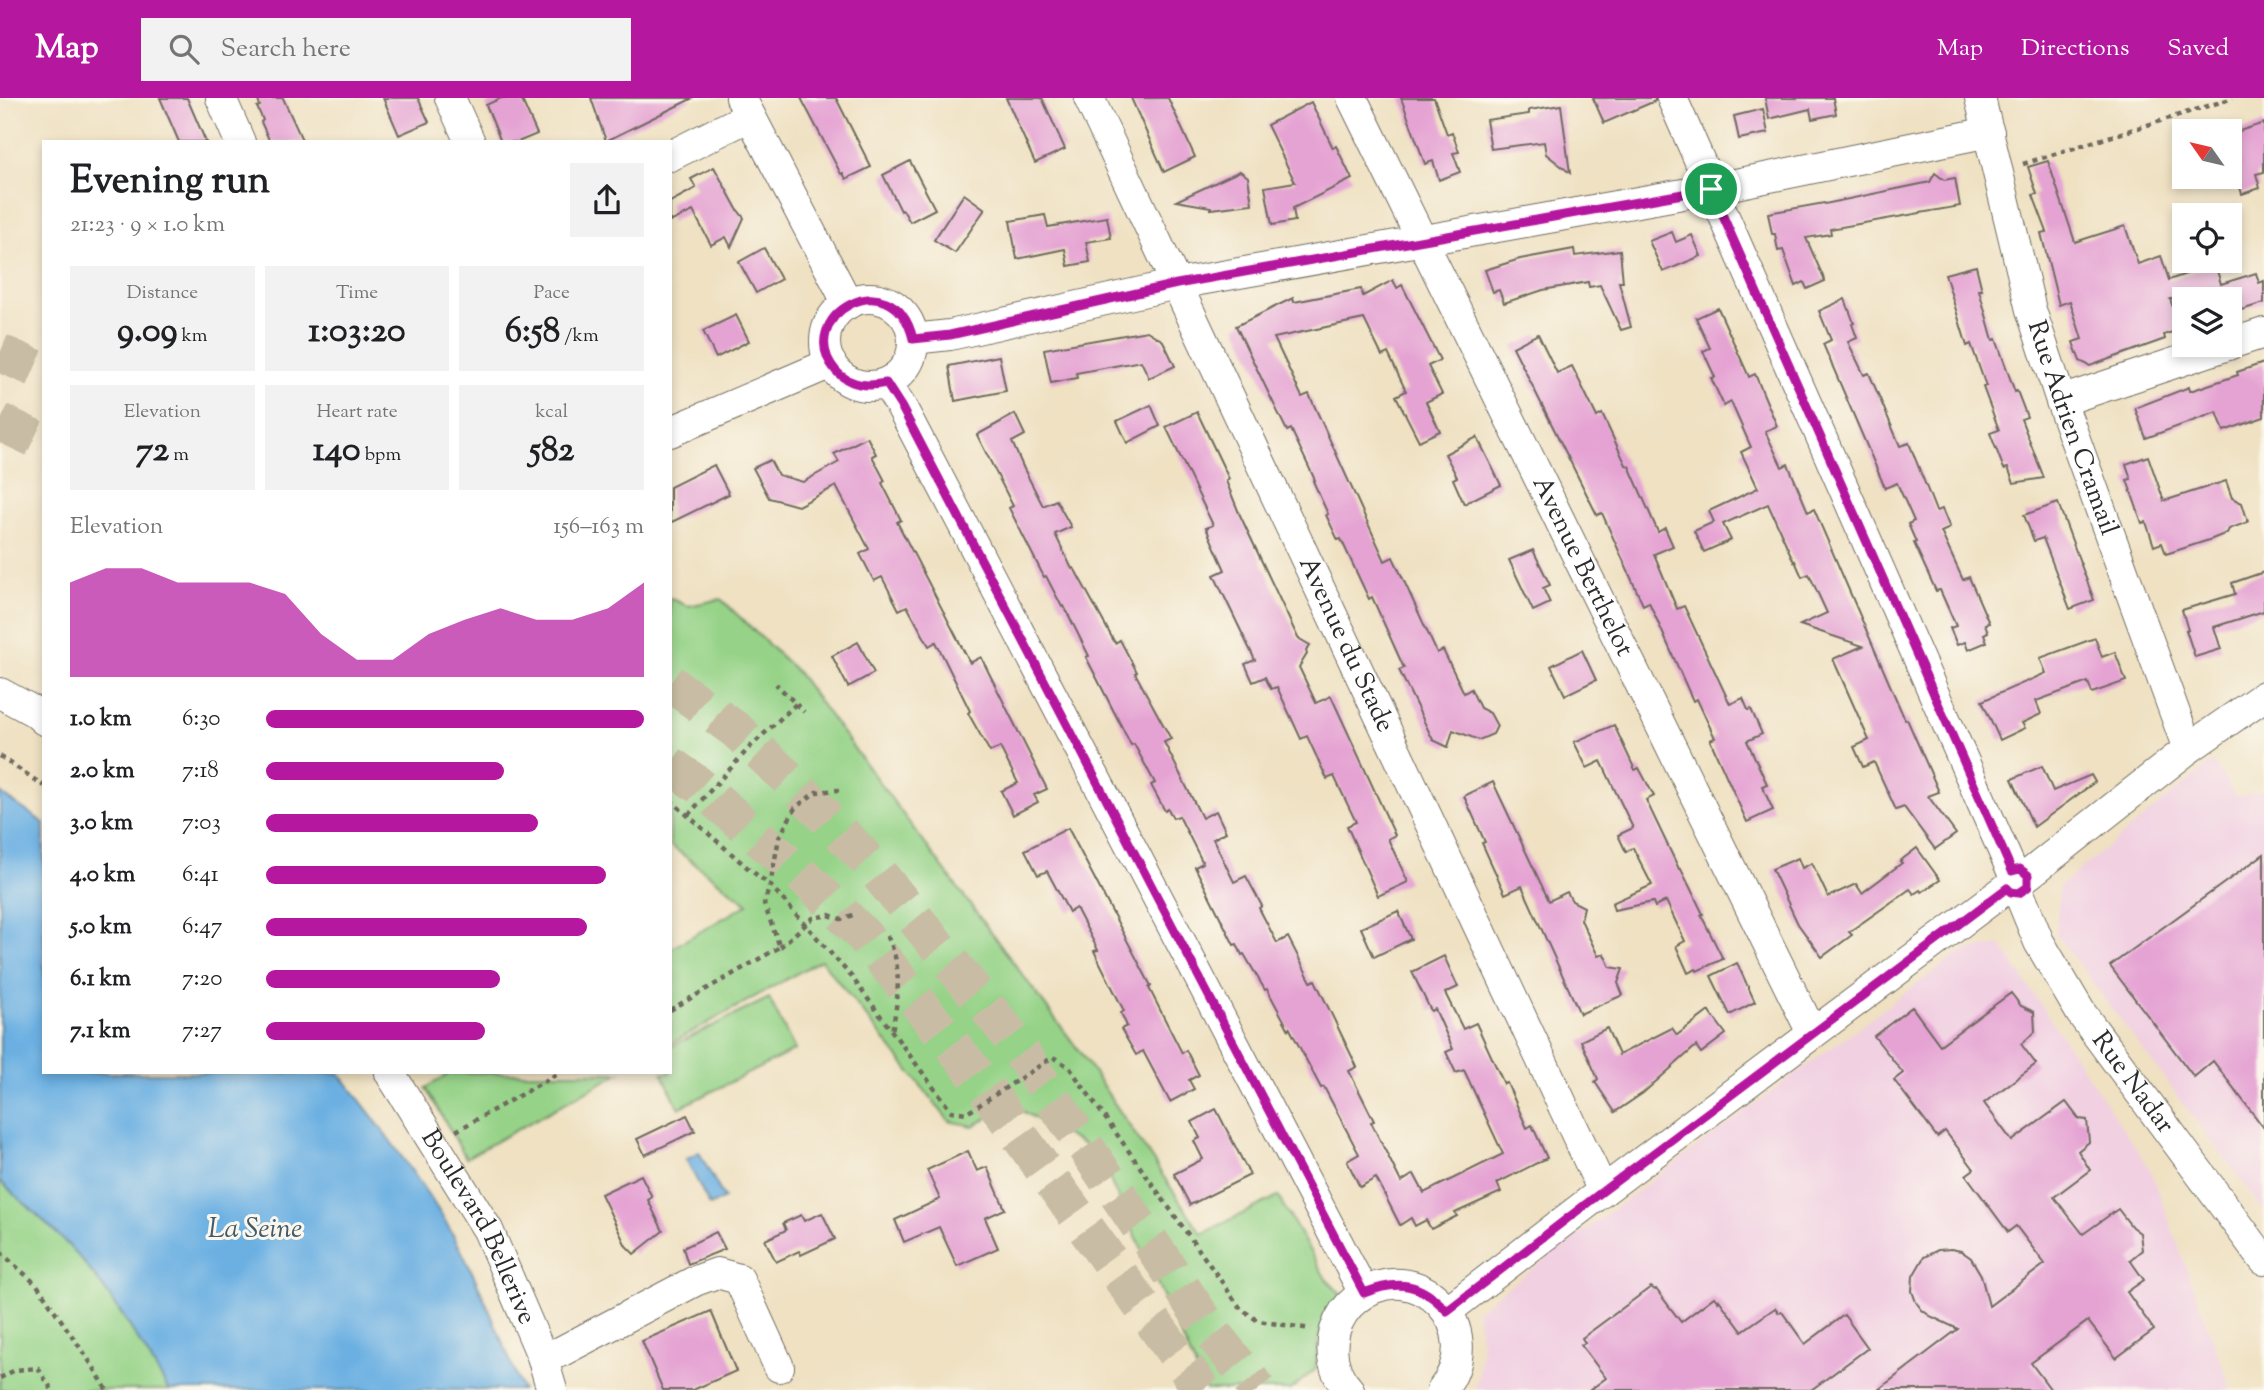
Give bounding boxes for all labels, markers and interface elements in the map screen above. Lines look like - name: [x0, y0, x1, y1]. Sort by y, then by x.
- search box: [141, 18, 631, 81]
- text: Map: [35, 25, 99, 73]
- icon: search: [165, 30, 203, 68]
- text: Search here: [221, 31, 351, 68]
- text: Map: [1937, 32, 1983, 66]
- text: Directions: [2021, 32, 2129, 66]
- text: Saved: [2167, 32, 2229, 66]
- north arrow: [2172, 119, 2242, 189]
- map controls: [2172, 119, 2242, 357]
- text: Evening run: [70, 156, 270, 210]
- pin: [1681, 159, 1741, 219]
- button: share: [570, 163, 644, 237]
- icon: arrive: [1692, 170, 1730, 208]
- button: locate: [2172, 203, 2242, 273]
- text: 21:23 · 9 × 1.0 km: [70, 209, 225, 242]
- text: Distance: [127, 280, 198, 307]
- text: Time: [336, 280, 378, 307]
- text: Pace: [533, 280, 570, 307]
- button: layers: [2172, 287, 2242, 357]
- text: 9.09: [117, 307, 177, 358]
- text: 1:03:20: [308, 307, 406, 358]
- text: 6:58: [505, 307, 560, 358]
- street label: Rue Adrien Cramail: [2017, 316, 2127, 541]
- text: km: [177, 323, 208, 350]
- text: /km: [560, 323, 599, 350]
- text: Elevation: [124, 399, 201, 426]
- text: Heart rate: [316, 399, 398, 426]
- text: kcal: [535, 399, 568, 426]
- text: 72: [136, 426, 169, 477]
- text: 140: [313, 426, 361, 477]
- text: 582: [529, 426, 574, 477]
- text: m: [169, 442, 189, 469]
- text: bpm: [361, 442, 401, 469]
- street label: Avenue Berthelot: [1522, 470, 1642, 663]
- text: Elevation: [70, 511, 163, 544]
- text: 156–163 m: [553, 511, 644, 544]
- street label: Avenue du Stade: [1289, 551, 1403, 738]
- text: 1.0 km: [70, 703, 132, 736]
- text: 6:30: [182, 703, 220, 736]
- text: 2.0 km: [70, 755, 135, 788]
- text: 7:18: [182, 755, 219, 788]
- text: 3.0 km: [70, 807, 133, 840]
- text: 7:03: [182, 807, 221, 840]
- text: 4.0 km: [70, 859, 135, 892]
- text: 6:41: [182, 859, 219, 892]
- text: 5.0 km: [70, 911, 132, 944]
- text: 6:47: [182, 911, 222, 944]
- text: 6.1 km: [70, 963, 131, 996]
- text: 7:20: [182, 963, 222, 996]
- text: 7.1 km: [70, 1015, 131, 1048]
- text: 7:27: [182, 1015, 222, 1048]
- street label: Rue Nadar: [2082, 1024, 2183, 1142]
- street label: Boulevard Bellerive: [411, 1122, 545, 1330]
- water label: La Seine: [208, 1210, 302, 1250]

